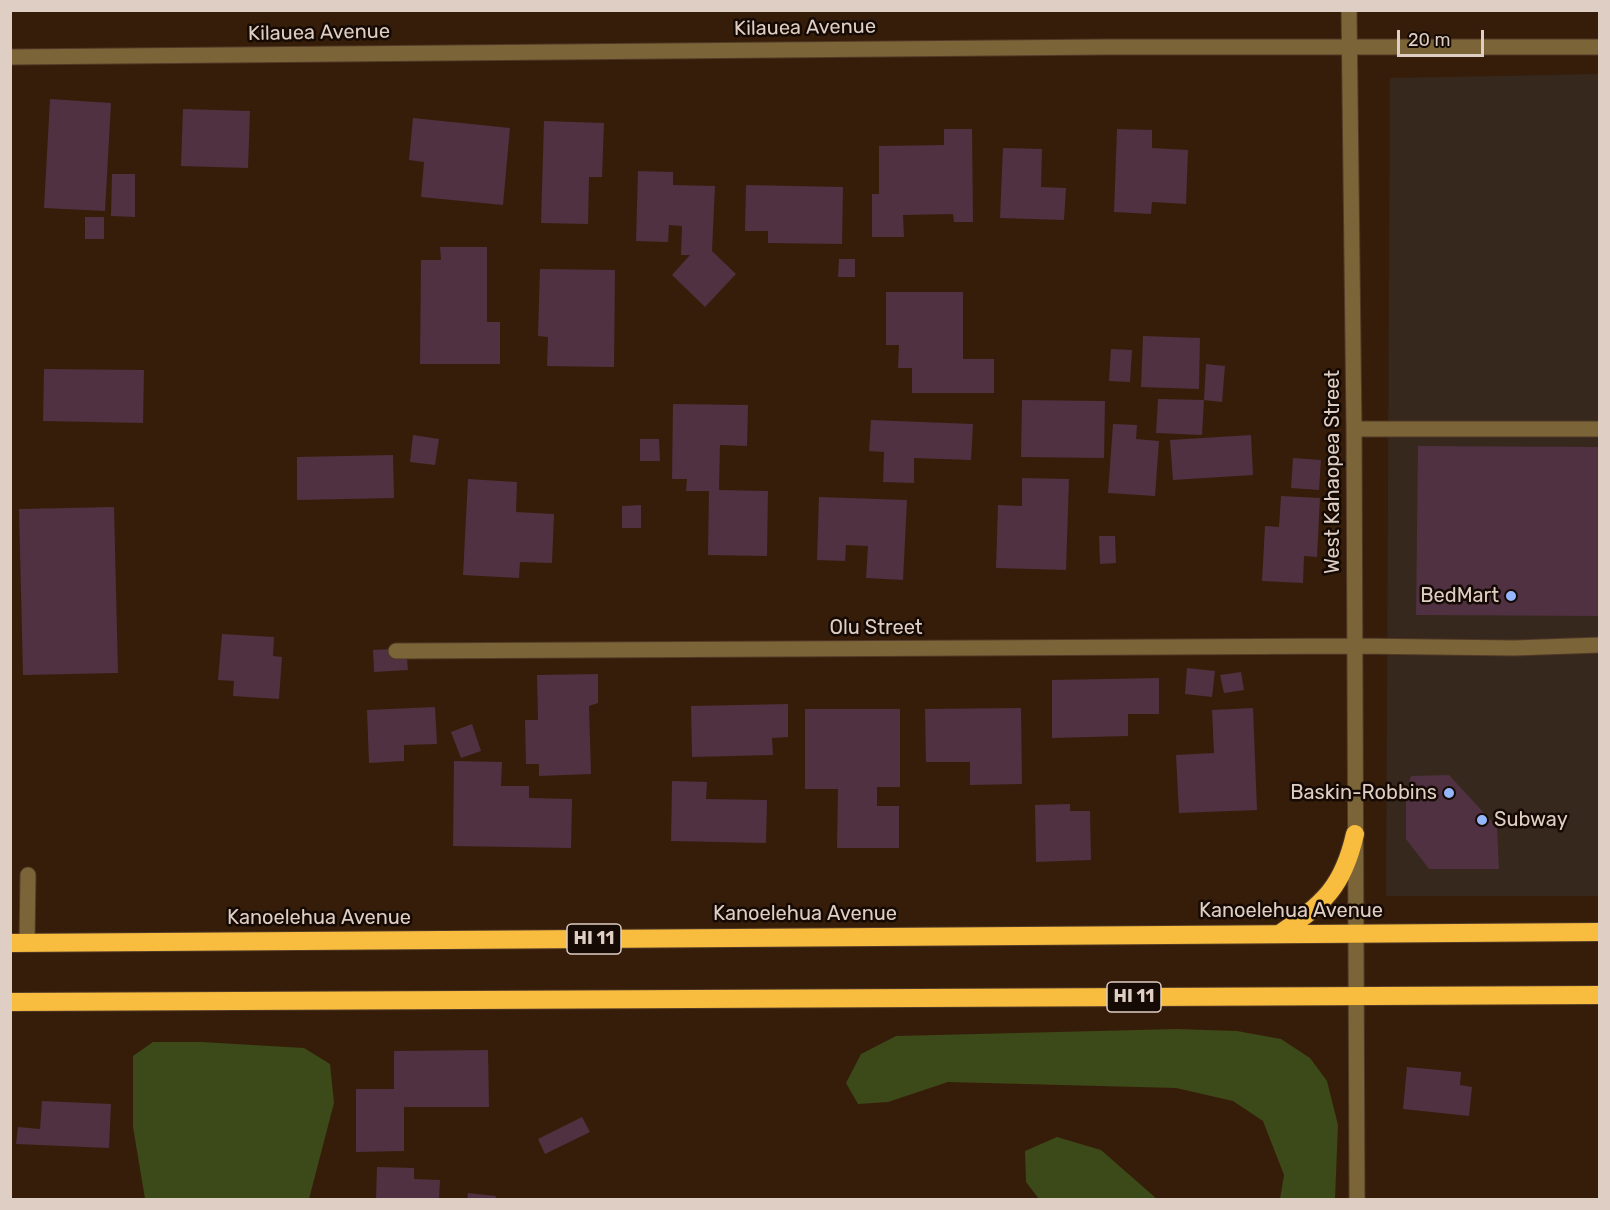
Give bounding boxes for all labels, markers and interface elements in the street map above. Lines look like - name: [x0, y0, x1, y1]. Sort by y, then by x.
- street label: Kilauea Avenue: [734, 15, 876, 41]
- scale bar: [1400, 18, 1487, 56]
- street label: Kilauea Avenue: [248, 20, 390, 46]
- text: 20 m: [1408, 29, 1450, 51]
- street label: West Kahaopea Street: [1321, 370, 1345, 574]
- place label: BedMart: [1420, 584, 1499, 608]
- marker: BedMart: [1504, 589, 1518, 603]
- street label: Olu Street: [829, 616, 923, 640]
- place label: Baskin-Robbins: [1290, 781, 1437, 805]
- marker: Baskin-Robbins: [1442, 786, 1456, 800]
- place label: Subway: [1494, 808, 1568, 832]
- marker: Subway: [1475, 813, 1489, 827]
- street label: Kanoelehua Avenue: [1199, 899, 1383, 923]
- street label: Kanoelehua Avenue: [713, 902, 897, 926]
- street label: Kanoelehua Avenue: [227, 906, 411, 930]
- road number: HI 11: [567, 924, 621, 954]
- road number: HI 11: [1107, 982, 1161, 1012]

